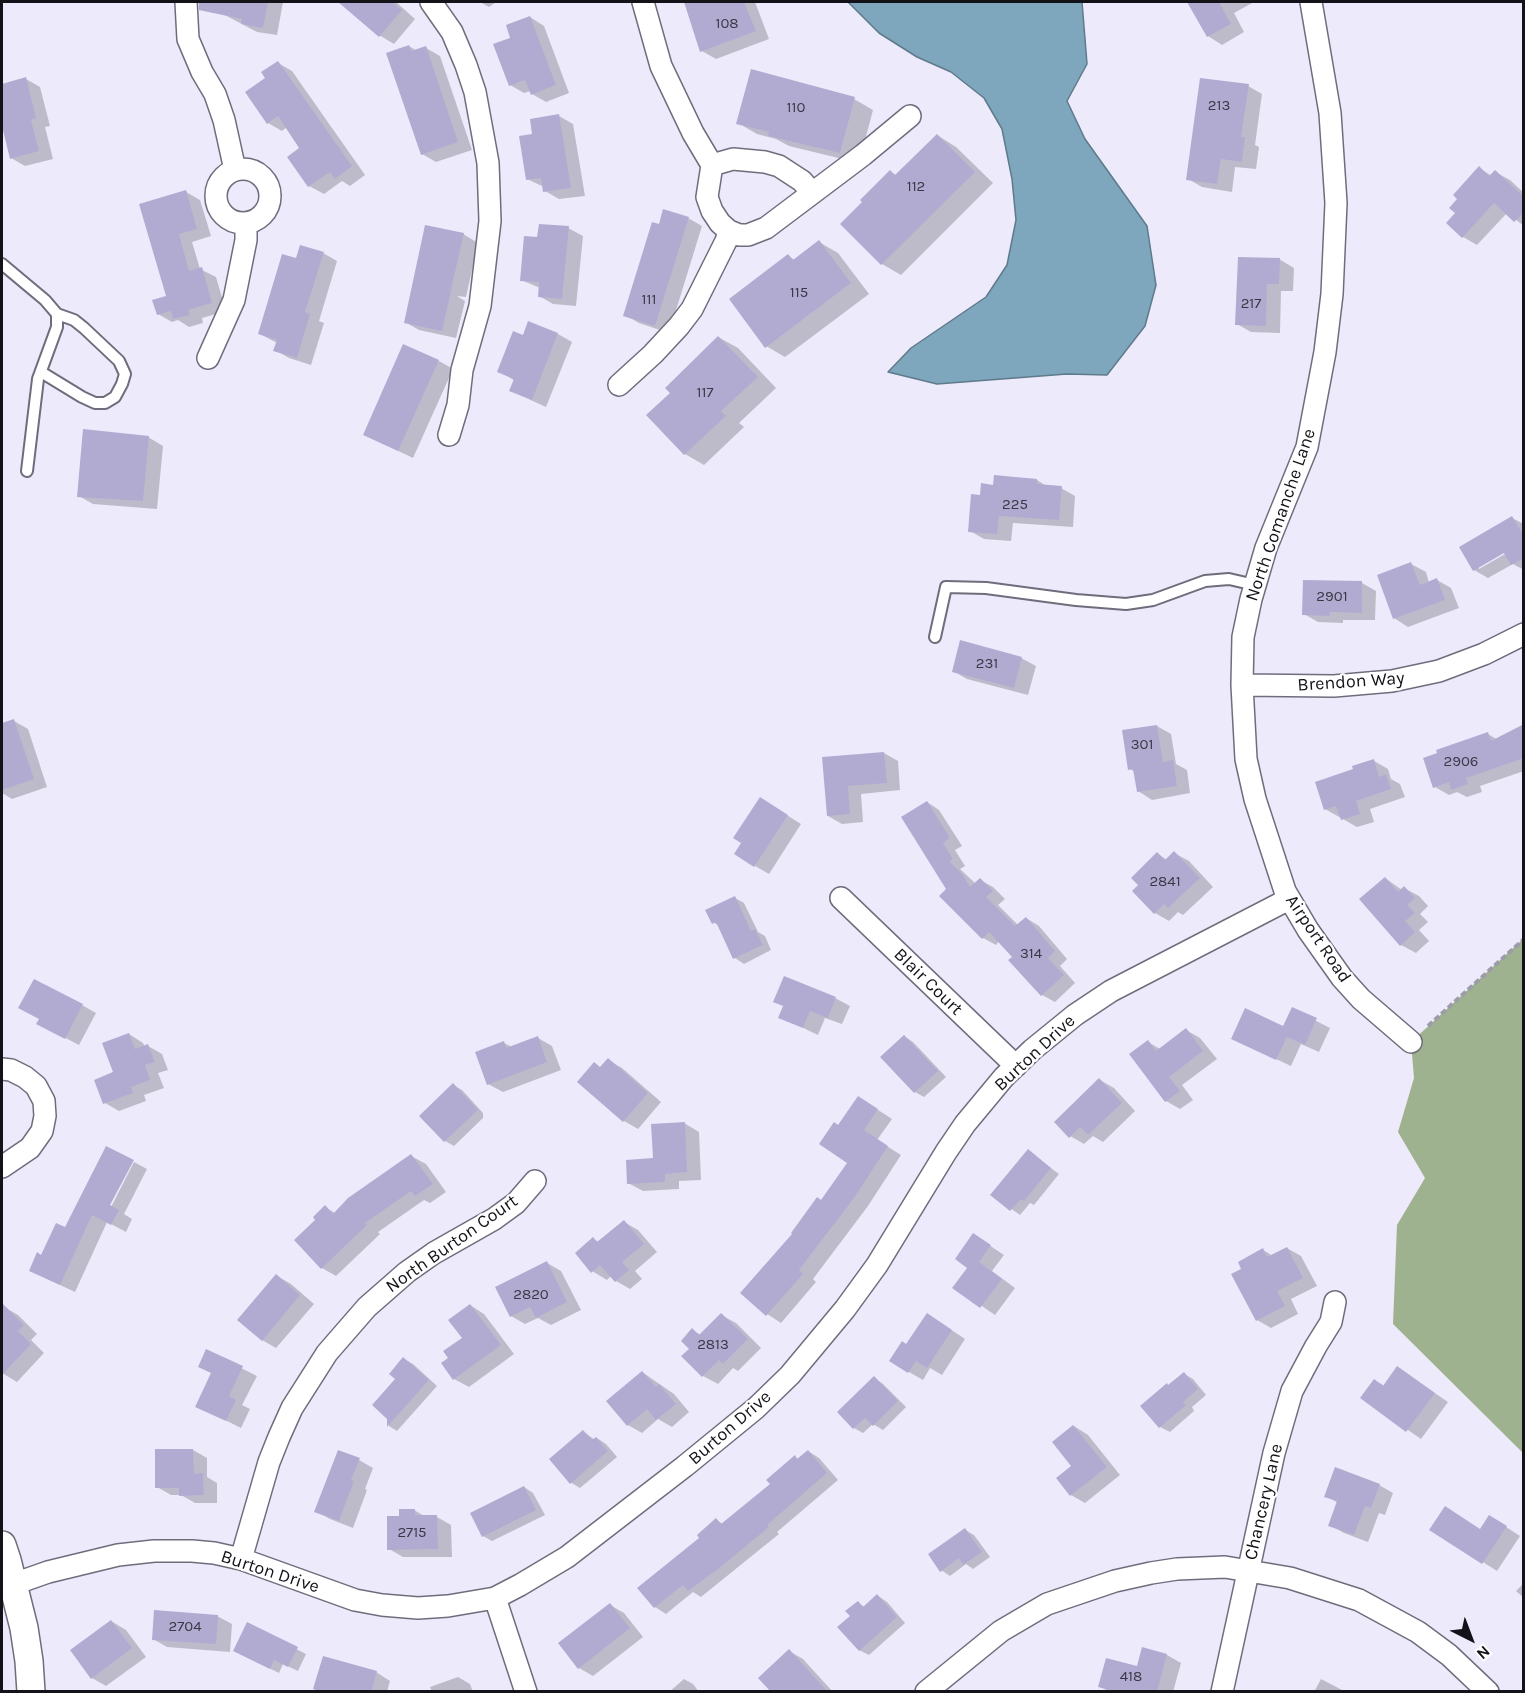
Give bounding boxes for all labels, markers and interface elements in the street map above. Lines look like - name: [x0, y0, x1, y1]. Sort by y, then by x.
- house number: 108: [715, 15, 739, 33]
- house number: 213: [1208, 97, 1230, 115]
- house number: 110: [787, 99, 805, 117]
- house number: 112: [907, 178, 925, 196]
- house number: 115: [790, 284, 808, 302]
- house number: 111: [642, 291, 656, 309]
- house number: 217: [1241, 295, 1261, 313]
- house number: 117: [697, 384, 713, 402]
- street label: North Comanche Lane: [1241, 426, 1321, 604]
- house number: 225: [1002, 496, 1028, 514]
- house number: 2901: [1316, 588, 1348, 606]
- house number: 231: [976, 655, 998, 673]
- street label: Brendon Way: [1297, 667, 1405, 697]
- house number: 301: [1131, 736, 1153, 754]
- house number: 2906: [1444, 753, 1478, 771]
- house number: 2841: [1149, 873, 1181, 891]
- street label: Airport Road: [1281, 891, 1355, 987]
- street label: Blair Court: [889, 944, 967, 1020]
- house number: 314: [1020, 945, 1042, 963]
- street label: Burton Drive: [990, 1010, 1080, 1096]
- street label: North Burton Court: [382, 1190, 522, 1298]
- house number: 2820: [513, 1286, 549, 1304]
- house number: 2813: [697, 1336, 729, 1354]
- street label: Burton Drive: [684, 1386, 776, 1470]
- street label: Chancery Lane: [1240, 1442, 1288, 1562]
- house number: 2715: [397, 1524, 427, 1542]
- street label: Burton Drive: [218, 1546, 322, 1598]
- north arrow: [1441, 1609, 1501, 1669]
- house number: 2704: [168, 1618, 202, 1636]
- text: N: [1473, 1642, 1494, 1664]
- house number: 418: [1120, 1668, 1142, 1686]

